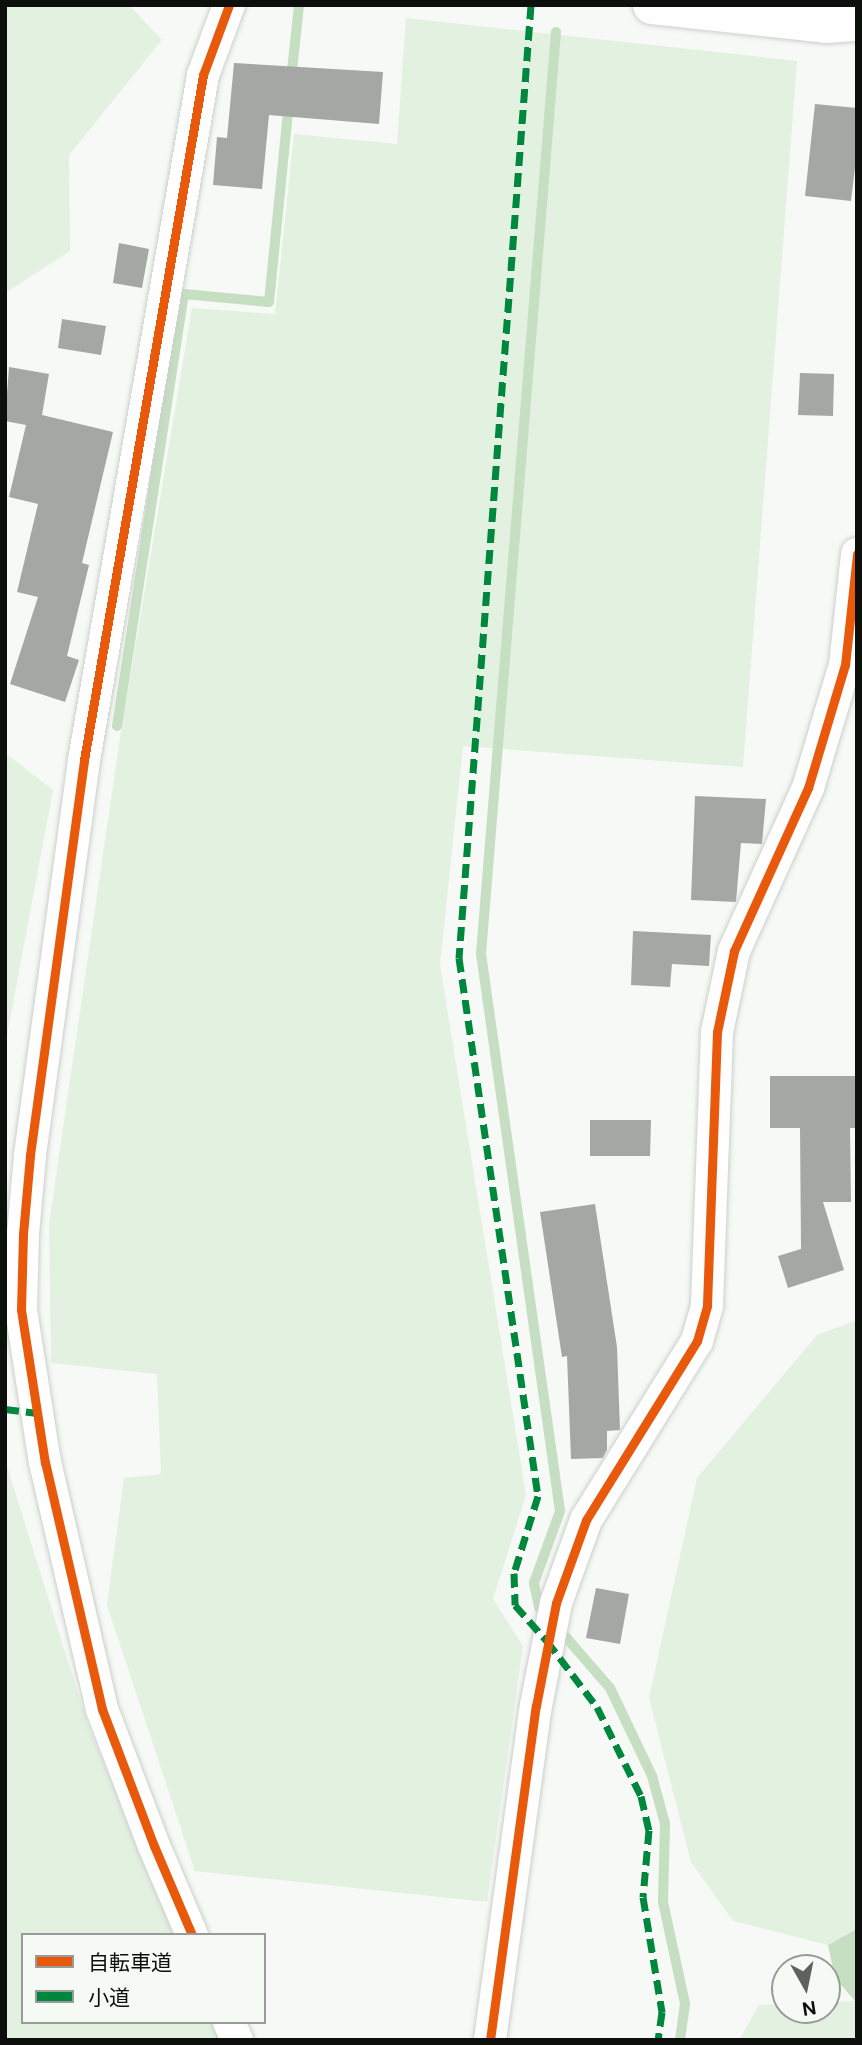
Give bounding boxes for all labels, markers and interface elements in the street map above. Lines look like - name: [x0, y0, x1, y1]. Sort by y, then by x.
- legend: [21, 1933, 266, 2024]
- text: 自転車道: [88, 1949, 172, 1977]
- north arrow: [771, 1954, 841, 2024]
- text: 小道: [88, 1984, 130, 2012]
- text: N: [800, 1995, 818, 2022]

